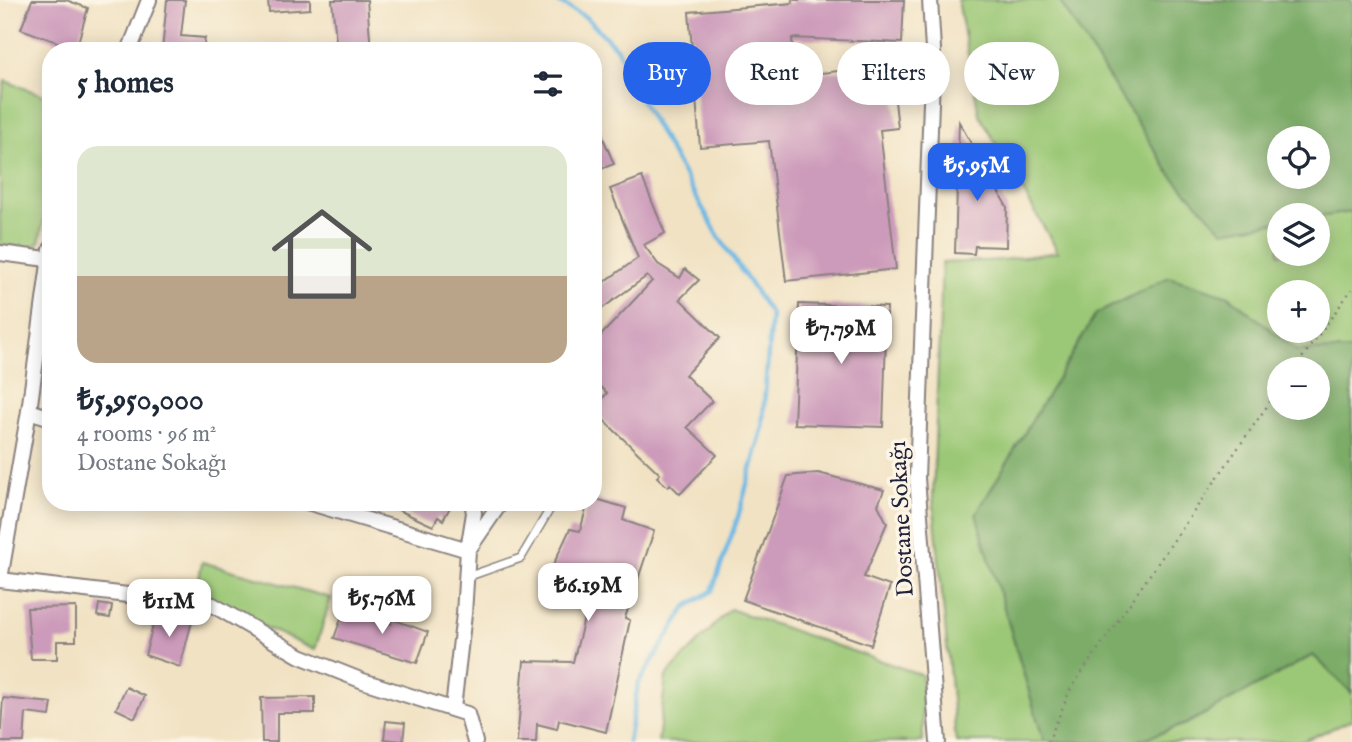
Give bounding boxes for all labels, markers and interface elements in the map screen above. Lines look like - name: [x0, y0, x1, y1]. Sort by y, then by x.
- chip: Buy: [623, 42, 711, 105]
- chip: Rent: [725, 42, 823, 105]
- chip: Filters: [837, 42, 950, 105]
- chip: New: [964, 42, 1059, 105]
- text: 5 homes: [77, 65, 174, 103]
- icon: filters: [529, 65, 567, 103]
- map controls: [1267, 126, 1330, 420]
- button: locate: [1267, 126, 1330, 189]
- pin: ₺5.95M: [920, 144, 1034, 203]
- text: ₺5.95M: [944, 151, 1010, 180]
- icon: home: [259, 191, 385, 317]
- button: layers: [1267, 203, 1330, 266]
- button: +: [1267, 280, 1330, 343]
- pin: ₺7.79M: [784, 306, 898, 366]
- text: ₺7.79M: [806, 314, 876, 343]
- button: −: [1267, 357, 1330, 420]
- text: ₺5,950,000: [77, 382, 204, 420]
- text: 4 rooms · 96 m²: [77, 420, 216, 449]
- street label: Dostane Sokağı: [883, 440, 922, 598]
- text: Dostane Sokağı: [77, 449, 227, 478]
- pin: ₺6.19M: [531, 564, 645, 623]
- text: ₺6.19M: [554, 571, 622, 600]
- pin: ₺5.76M: [325, 576, 439, 636]
- pin: ₺11M: [128, 580, 210, 639]
- text: ₺5.76M: [348, 584, 416, 613]
- text: ₺11M: [143, 587, 195, 616]

